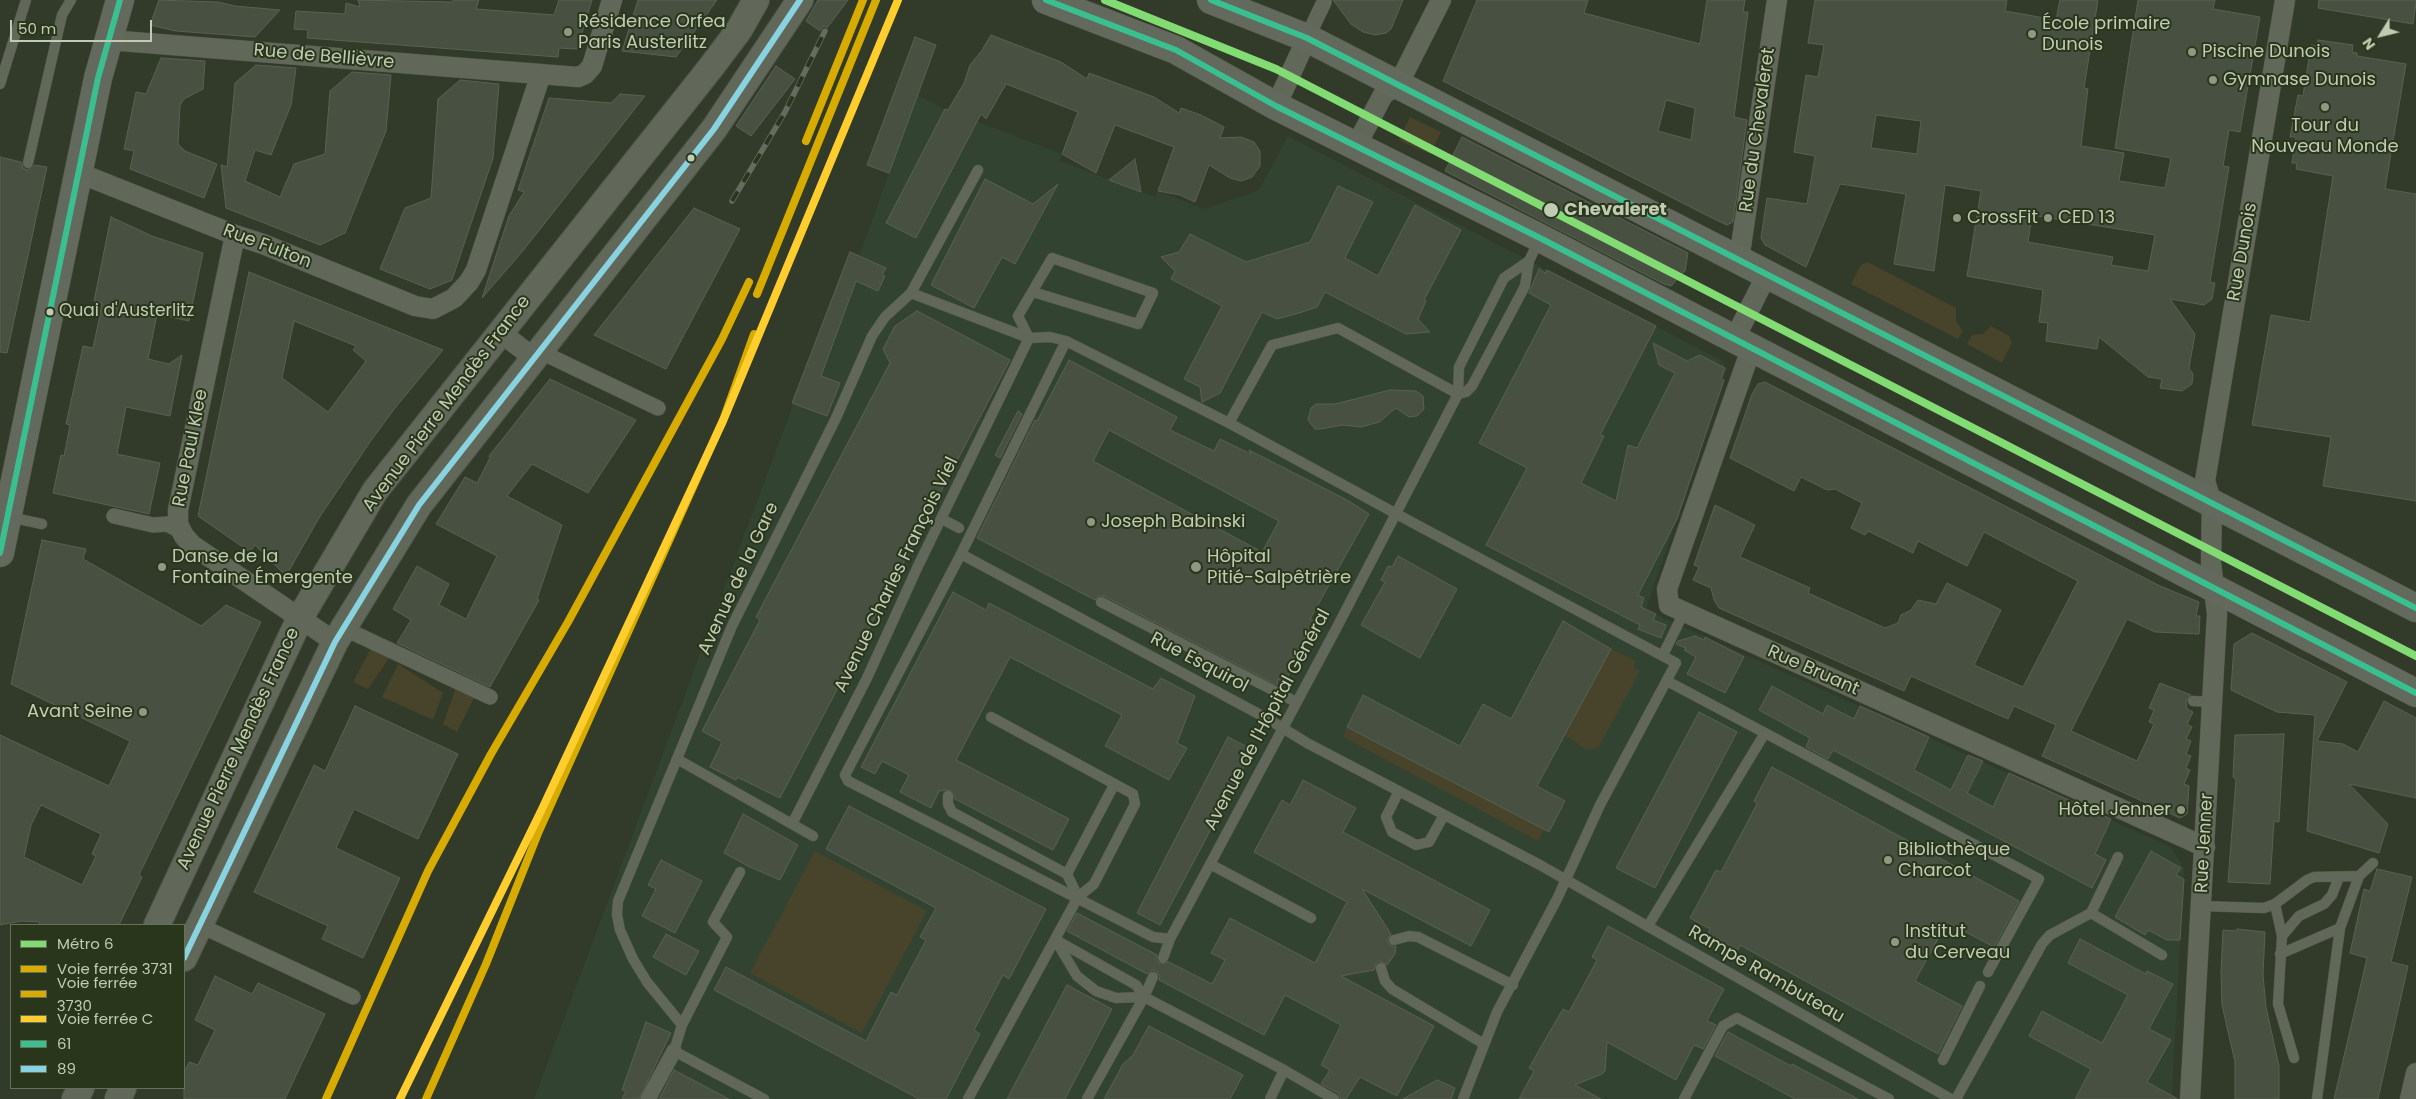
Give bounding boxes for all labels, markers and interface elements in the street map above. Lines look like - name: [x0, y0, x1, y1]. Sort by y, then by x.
- scale bar: [12, 10, 155, 42]
- north arrow: [2356, 10, 2406, 60]
- place label: Résidence Orfea Paris Austerlitz: [578, 11, 726, 54]
- place label: École primaire Dunois: [2042, 13, 2170, 56]
- text: 50 m: [18, 18, 56, 39]
- marker: Résidence Orfea Paris Austerlitz: [562, 26, 574, 38]
- marker: École primaire Dunois: [2026, 28, 2038, 40]
- text: N: [2358, 34, 2380, 54]
- street label: Rue de Bellièvre: [253, 40, 395, 74]
- place label: Piscine Dunois: [2202, 41, 2330, 63]
- street label: Rue du Chevaleret: [1736, 46, 1780, 214]
- marker: Piscine Dunois: [2186, 46, 2198, 58]
- place label: Gymnase Dunois: [2223, 69, 2376, 91]
- marker: Gymnase Dunois: [2207, 74, 2219, 86]
- marker: Tour du Nouveau Monde: [2319, 101, 2331, 113]
- place label: Tour du Nouveau Monde: [2251, 115, 2399, 158]
- unlabelled marker: [686, 153, 696, 163]
- place label: Chevaleret: [1564, 199, 1667, 221]
- marker: Chevaleret: [1542, 201, 1560, 219]
- street label: Rue Dunois: [2224, 201, 2262, 303]
- place label: CrossFit: [1967, 207, 2038, 229]
- place label: CED 13: [2058, 207, 2115, 229]
- marker: CrossFit: [1951, 212, 1963, 224]
- marker: CED 13: [2042, 212, 2054, 224]
- street label: Rue Fulton: [220, 220, 314, 274]
- street label: Avenue Pierre Mendès France: [359, 292, 535, 516]
- place label: Quai d'Austerlitz: [59, 302, 194, 322]
- marker: Quai d'Austerlitz: [45, 307, 55, 317]
- street label: Rue Paul Klee: [169, 387, 213, 509]
- street label: Avenue Charles François Viel: [830, 454, 964, 696]
- street label: Avenue de la Gare: [694, 499, 784, 659]
- place label: Joseph Babinski: [1101, 511, 1246, 533]
- marker: Joseph Babinski: [1085, 516, 1097, 528]
- place label: Danse de la Fontaine Émergente: [172, 546, 353, 588]
- place label: Hôpital Pitié-Salpêtrière: [1207, 546, 1351, 588]
- marker: Hôpital Pitié-Salpêtrière: [1189, 560, 1203, 574]
- marker: Danse de la Fontaine Émergente: [156, 561, 168, 573]
- street label: Avenue de l'Hôpital Général: [1200, 606, 1336, 834]
- street label: Avenue Pierre Mendès France: [173, 624, 305, 874]
- street label: Rue Esquirol: [1146, 628, 1252, 698]
- street label: Rue Bruant: [1764, 641, 1862, 701]
- place label: Avant Seine: [27, 701, 133, 723]
- marker: Avant Seine: [137, 706, 149, 718]
- street label: Rue Jenner: [2192, 792, 2218, 894]
- place label: Hôtel Jenner: [2058, 799, 2171, 821]
- marker: Hôtel Jenner: [2175, 804, 2187, 816]
- place label: Bibliothèque Charcot: [1898, 839, 2010, 882]
- marker: Bibliothèque Charcot: [1882, 854, 1894, 866]
- place label: Institut du Cerveau: [1905, 921, 2010, 964]
- street label: Rampe Rambuteau: [1684, 922, 1848, 1028]
- legend: [10, 924, 185, 1089]
- text: Métro 6: [57, 933, 113, 954]
- marker: Institut du Cerveau: [1889, 936, 1901, 948]
- text: Voie ferrée 3731: [57, 958, 172, 979]
- text: Voie ferrée 3730: [57, 972, 137, 1016]
- text: Voie ferrée C: [57, 1008, 153, 1029]
- text: 61: [57, 1033, 71, 1054]
- text: 89: [57, 1058, 76, 1079]

